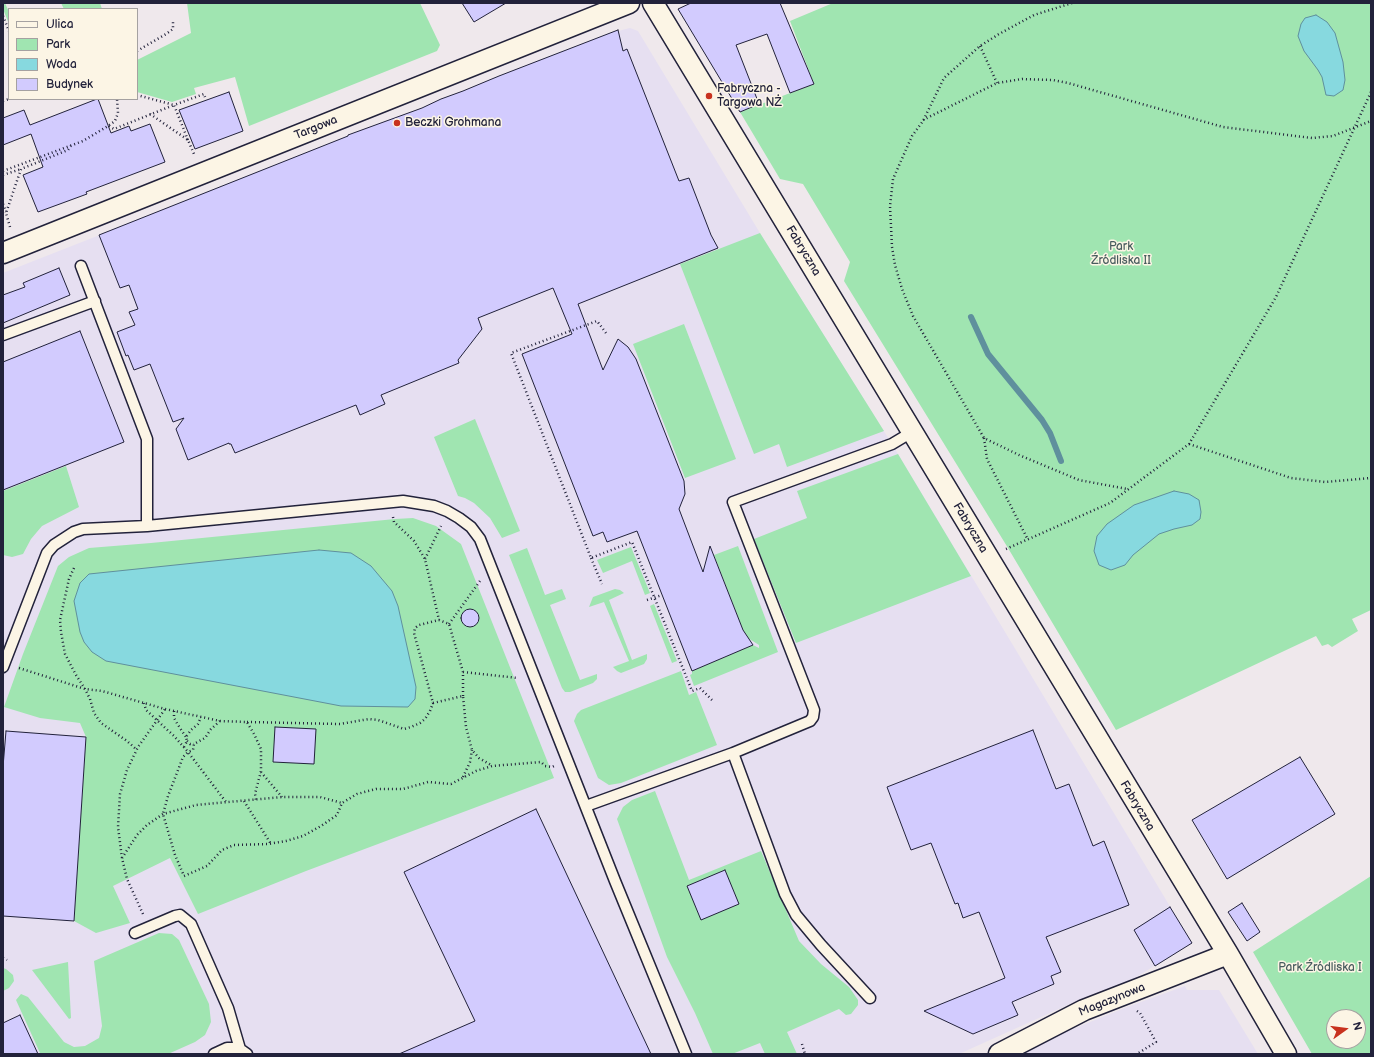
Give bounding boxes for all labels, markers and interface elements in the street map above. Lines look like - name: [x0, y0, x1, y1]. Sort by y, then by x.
- legend: [8, 8, 138, 100]
- text: Ulica: [46, 17, 73, 32]
- text: Park: [46, 37, 70, 52]
- text: Woda: [46, 57, 77, 72]
- text: Budynek: [46, 77, 93, 92]
- place label: Fabryczna - Targowa NŻ: [717, 82, 782, 110]
- marker: Fabryczna - Targowa NŻ: [704, 91, 714, 101]
- street label: Targowa: [292, 113, 340, 143]
- place label: Beczki Grohmana: [405, 116, 501, 130]
- marker: Beczki Grohmana: [392, 118, 402, 128]
- street label: Fabryczna: [782, 223, 824, 279]
- park label: Park Źródliska II: [1091, 240, 1151, 268]
- street label: Fabryczna: [949, 500, 991, 556]
- street label: Fabryczna: [1116, 778, 1158, 834]
- park label: Park Źródliska I: [1278, 961, 1362, 975]
- street label: Magazynowa: [1077, 980, 1147, 1020]
- north arrow: [1326, 1009, 1366, 1049]
- text: N: [1350, 1021, 1364, 1032]

